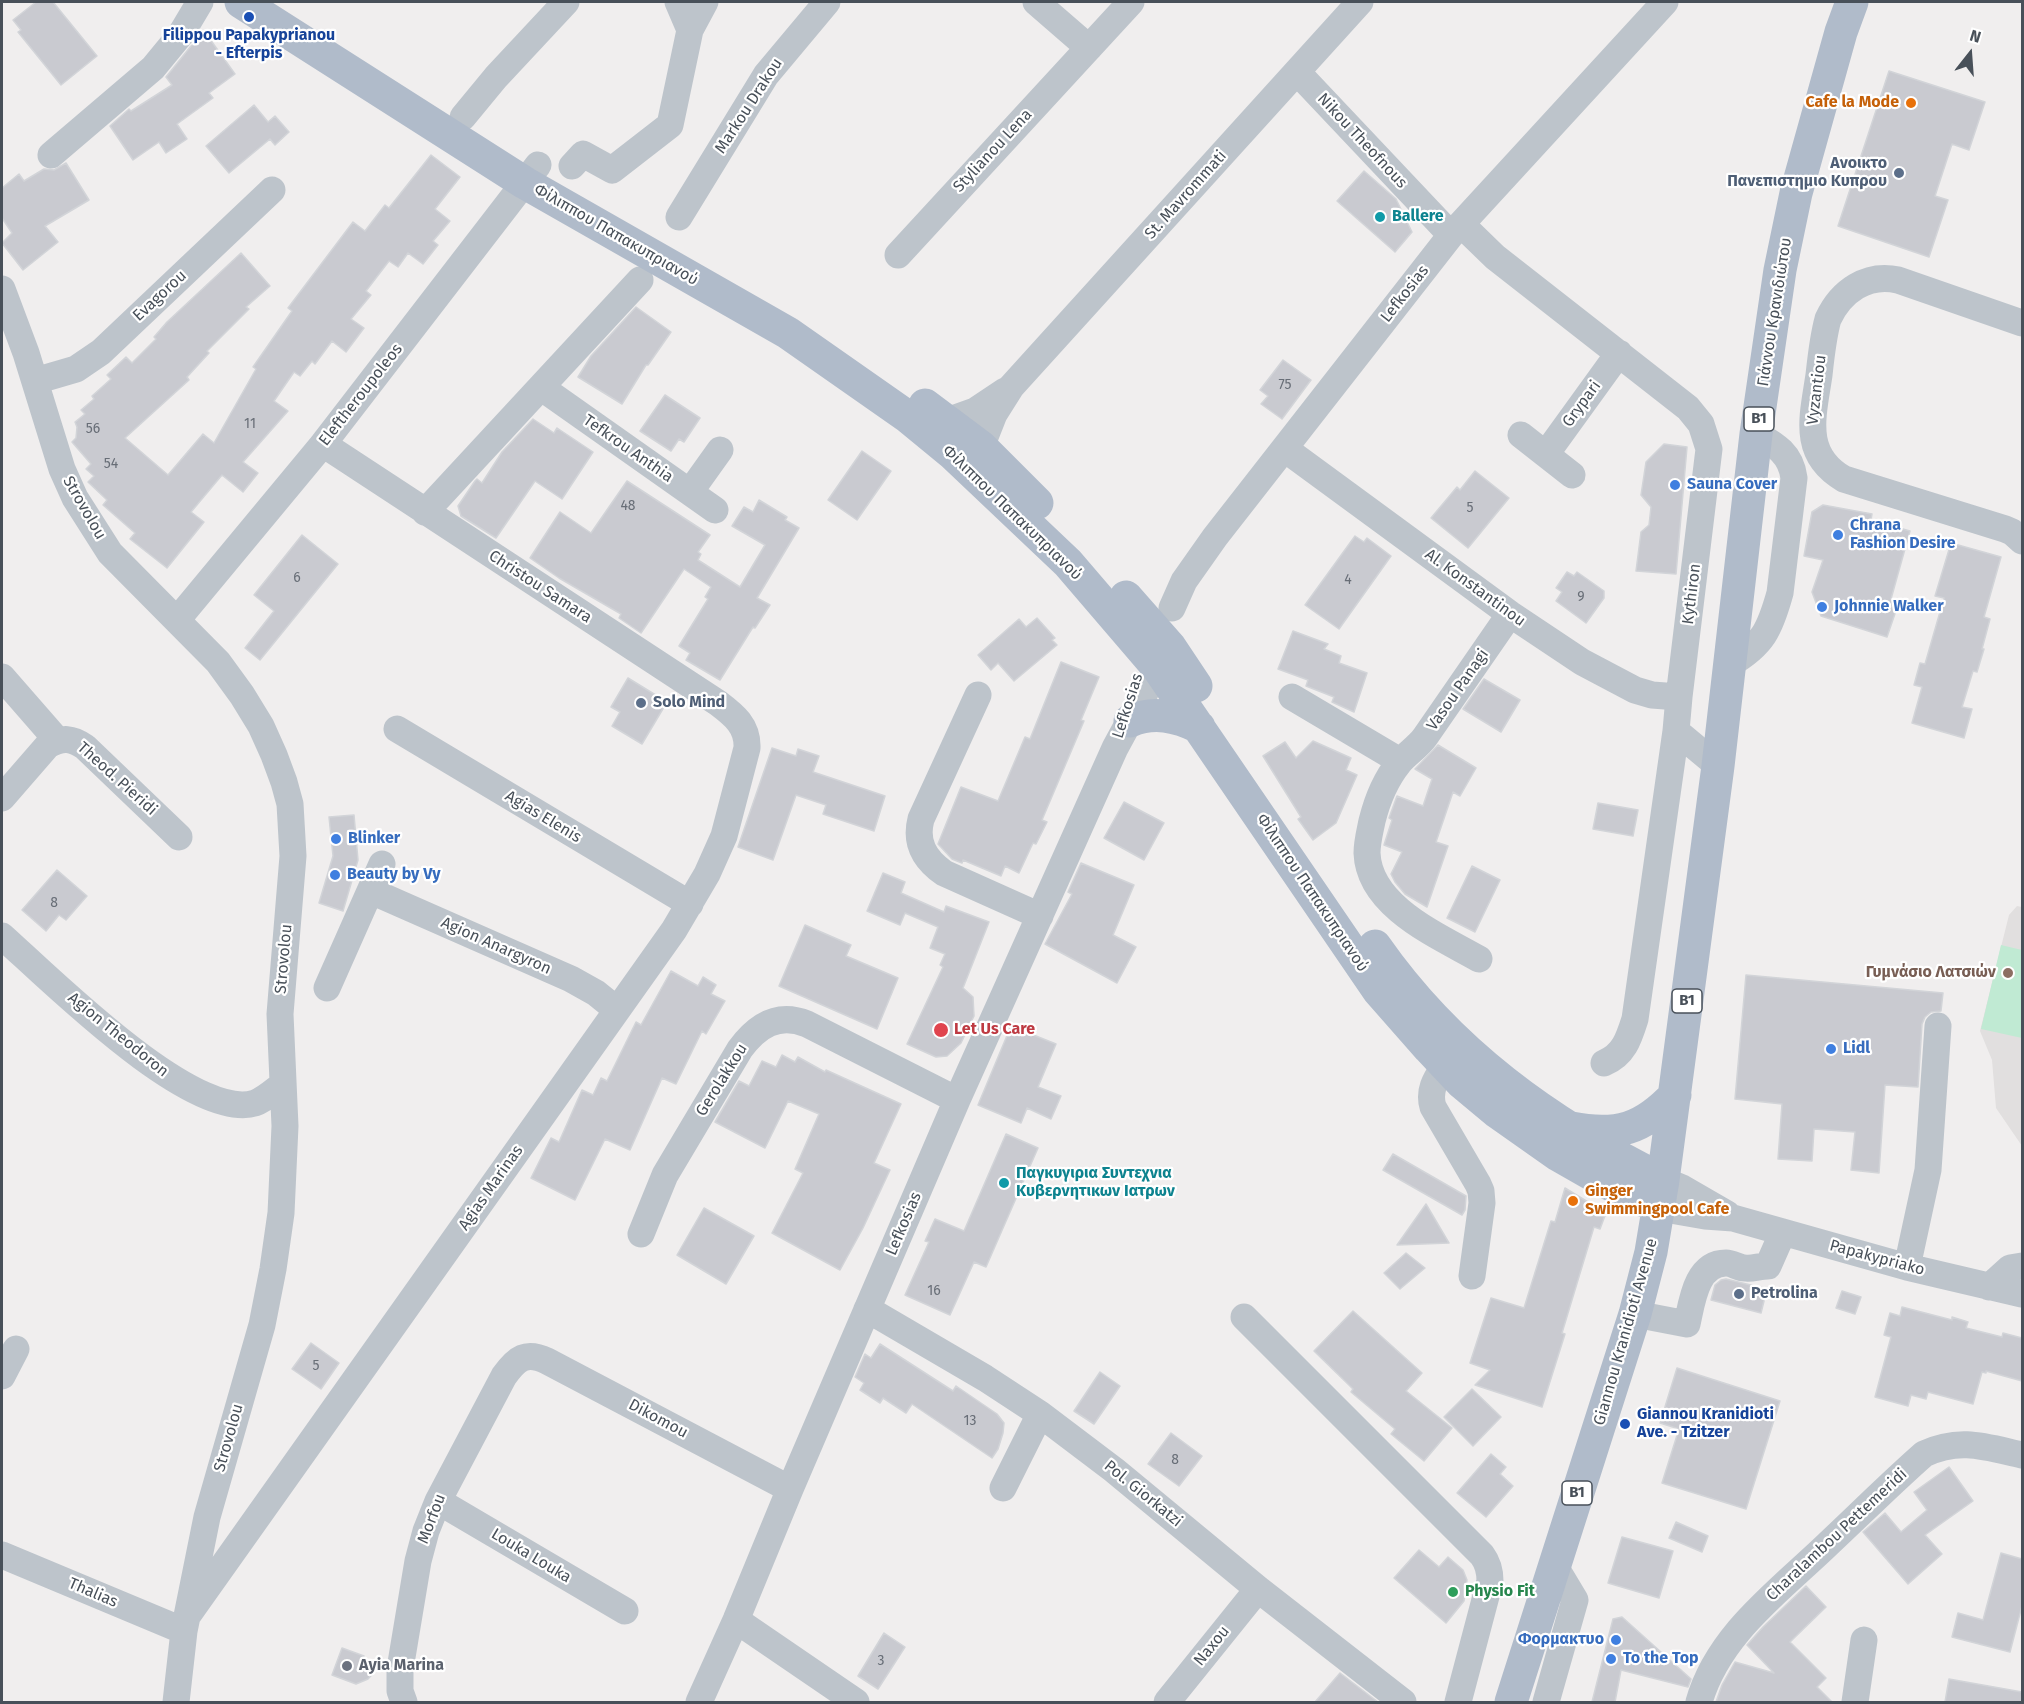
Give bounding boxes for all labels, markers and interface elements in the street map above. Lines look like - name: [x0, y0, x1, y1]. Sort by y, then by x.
- marker: Filippou Papakyprianou - Efterpis: [242, 10, 256, 24]
- north arrow: [1940, 24, 2000, 84]
- place label: Filippou Papakyprianou - Efterpis: [163, 26, 335, 64]
- text: N: [1968, 26, 1983, 47]
- street label: Markou Drakou: [711, 55, 787, 157]
- street label: Nikou Theofnous: [1313, 89, 1411, 193]
- place label: Cafe la Mode: [1805, 93, 1899, 113]
- marker: Cafe la Mode: [1904, 96, 1918, 110]
- street label: Stylianou Lena: [950, 105, 1036, 197]
- street label: St. Mavrommati: [1141, 147, 1231, 243]
- place label: Ανοικτο Πανεπιστημιο Κυπρου: [1727, 154, 1887, 192]
- marker: Ανοικτο Πανεπιστημιο Κυπρου: [1892, 166, 1906, 180]
- street label: Φίλιππου Παπακυπριανού: [530, 180, 702, 290]
- place label: Ballere: [1392, 207, 1444, 227]
- marker: Ballere: [1373, 210, 1387, 224]
- street label: Γιάννου Κρανιδιώτου: [1754, 236, 1796, 388]
- street label: Lefkosias: [1377, 262, 1433, 326]
- street label: Evagorou: [129, 266, 191, 326]
- street label: Eleftheroupoleos: [315, 340, 407, 450]
- street label: Vyzantiou: [1803, 354, 1831, 426]
- house number: 75: [1278, 377, 1292, 393]
- street label: Grypari: [1559, 377, 1605, 431]
- road number: B1: [1744, 407, 1774, 431]
- street label: Tefkrou Anthia: [579, 411, 677, 487]
- house number: 11: [244, 416, 256, 432]
- house number: 56: [86, 421, 100, 437]
- street label: Φίλιππου Παπακυπριανού: [938, 441, 1086, 585]
- house number: 54: [104, 456, 118, 472]
- street label: Strovolou: [58, 473, 110, 543]
- place label: Sauna Cover: [1687, 475, 1777, 495]
- marker: Sauna Cover: [1668, 478, 1682, 492]
- house number: 48: [620, 498, 636, 514]
- house number: 5: [1466, 500, 1474, 516]
- place label: Chrana Fashion Desire: [1850, 516, 1956, 554]
- marker: Chrana Fashion Desire: [1831, 528, 1845, 542]
- street label: Al. Konstantinou: [1421, 545, 1529, 631]
- street label: Christou Samara: [485, 547, 595, 627]
- street label: Kythiron: [1679, 562, 1705, 626]
- house number: 6: [293, 570, 301, 586]
- house number: 4: [1344, 572, 1352, 588]
- house number: 9: [1577, 589, 1585, 605]
- place label: Johnnie Walker: [1834, 597, 1944, 617]
- marker: Johnnie Walker: [1815, 600, 1829, 614]
- street label: Vasou Panagi: [1423, 646, 1493, 734]
- street label: Lefkosias: [1109, 671, 1147, 741]
- place label: Solo Mind: [653, 693, 725, 713]
- marker: Solo Mind: [634, 696, 648, 710]
- street label: Theod. Pieridi: [73, 738, 161, 820]
- street label: Agias Elenis: [501, 787, 585, 847]
- street label: Φίλιππου Παπακυπριανού: [1252, 810, 1372, 976]
- place label: Blinker: [348, 829, 400, 849]
- marker: Blinker: [329, 832, 343, 846]
- place label: Beauty by Vy: [347, 865, 440, 885]
- marker: Beauty by Vy: [328, 868, 342, 882]
- house number: 8: [50, 895, 58, 911]
- street label: Agion Anargyron: [438, 913, 554, 979]
- street label: Strovolou: [271, 923, 297, 995]
- place label: Γυμνάσιο Λατσιών: [1866, 963, 1996, 983]
- marker: Γυμνάσιο Λατσιών: [2001, 966, 2015, 980]
- street label: Agion Theodoron: [64, 989, 172, 1081]
- road number: B1: [1672, 989, 1702, 1013]
- place label: Let Us Care: [954, 1020, 1035, 1040]
- marker: Let Us Care: [932, 1021, 950, 1039]
- place label: Lidl: [1843, 1039, 1870, 1059]
- street label: Gerolakkou: [692, 1040, 752, 1120]
- marker: Lidl: [1824, 1042, 1838, 1056]
- street label: Agias Marinas: [455, 1142, 527, 1234]
- place label: Παγκυγιρια Συντεχνια Κυβερνητικων Ιατρων: [1016, 1164, 1175, 1202]
- marker: Παγκυγιρια Συντεχνια Κυβερνητικων Ιατρων: [997, 1176, 1011, 1190]
- place label: Ginger Swimmingpool Cafe: [1585, 1182, 1729, 1220]
- street label: Lefkosias: [882, 1189, 926, 1259]
- marker: Ginger Swimmingpool Cafe: [1566, 1194, 1580, 1208]
- street label: Giannou Kranidioti Avenue: [1590, 1236, 1662, 1428]
- street label: Papakypriako: [1827, 1236, 1927, 1280]
- house number: 16: [927, 1283, 941, 1299]
- place label: Petrolina: [1751, 1284, 1818, 1304]
- marker: Petrolina: [1732, 1287, 1746, 1301]
- house number: 5: [312, 1358, 320, 1374]
- street label: Dikomou: [625, 1395, 691, 1443]
- street label: Strovolou: [210, 1402, 248, 1474]
- place label: Giannou Kranidioti Ave. - Tzitzer: [1637, 1405, 1774, 1443]
- house number: 13: [963, 1413, 977, 1429]
- marker: Giannou Kranidioti Ave. - Tzitzer: [1618, 1417, 1632, 1431]
- house number: 8: [1171, 1452, 1179, 1468]
- street label: Pol. Giorkatzi: [1100, 1457, 1186, 1531]
- street label: Charalambou Pettemeridi: [1763, 1465, 1911, 1605]
- road number: B1: [1562, 1481, 1592, 1505]
- street label: Morfou: [414, 1491, 450, 1547]
- street label: Louka Louka: [487, 1525, 575, 1587]
- street label: Thalias: [66, 1574, 120, 1612]
- place label: Physio Fit: [1465, 1582, 1535, 1602]
- marker: Physio Fit: [1446, 1585, 1460, 1599]
- street label: Naxou: [1190, 1622, 1234, 1670]
- place label: Φορμακτυο: [1518, 1630, 1604, 1650]
- marker: Φορμακτυο: [1609, 1633, 1623, 1647]
- place label: To the Top: [1623, 1649, 1699, 1669]
- marker: To the Top: [1604, 1652, 1618, 1666]
- house number: 3: [878, 1653, 884, 1669]
- place label: Ayia Marina: [359, 1656, 444, 1676]
- marker: Ayia Marina: [340, 1659, 354, 1673]

